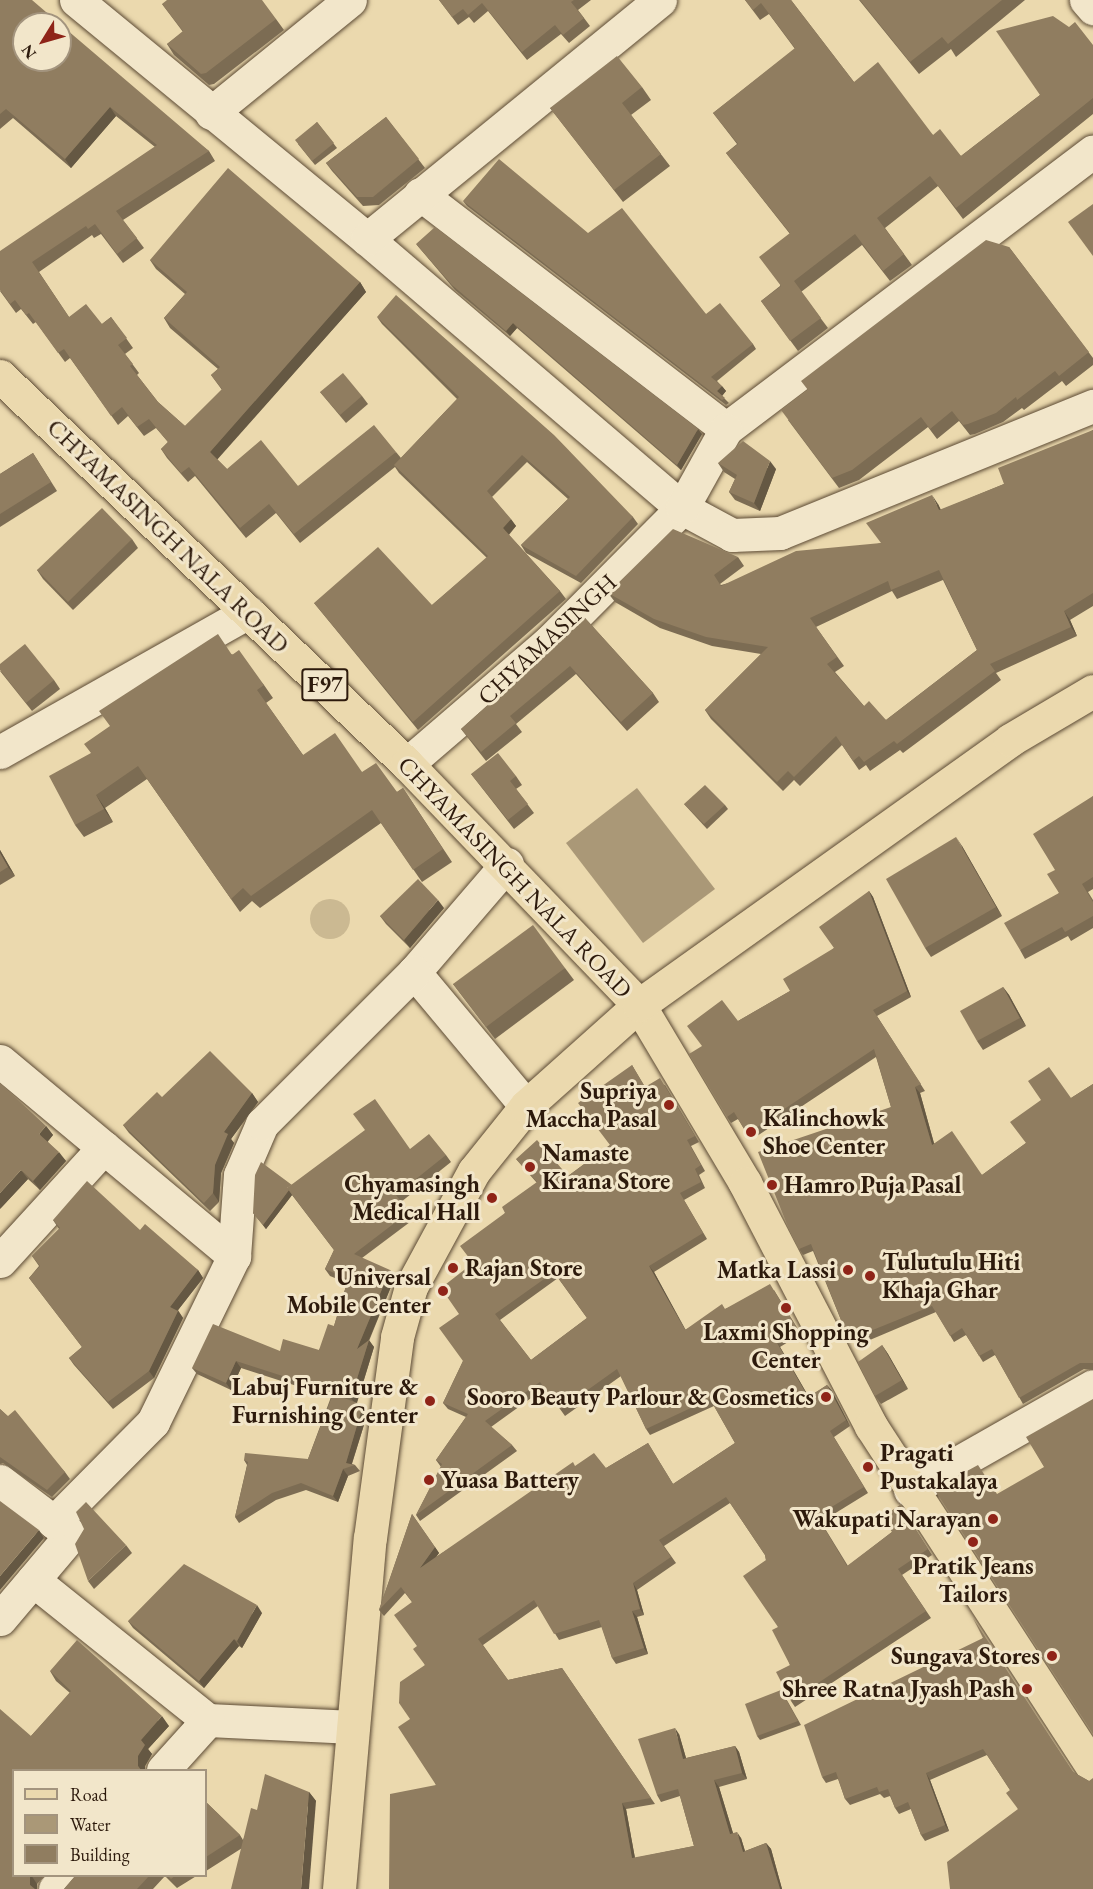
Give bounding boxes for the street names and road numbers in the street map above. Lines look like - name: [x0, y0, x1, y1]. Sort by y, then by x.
- street label: CHYAMASINGH NALA ROAD: [41, 413, 295, 659]
- street label: CHYAMASINGH: [472, 567, 622, 711]
- road number: F97: [301, 666, 349, 704]
- street label: CHYAMASINGH NALA ROAD: [392, 750, 638, 1004]

